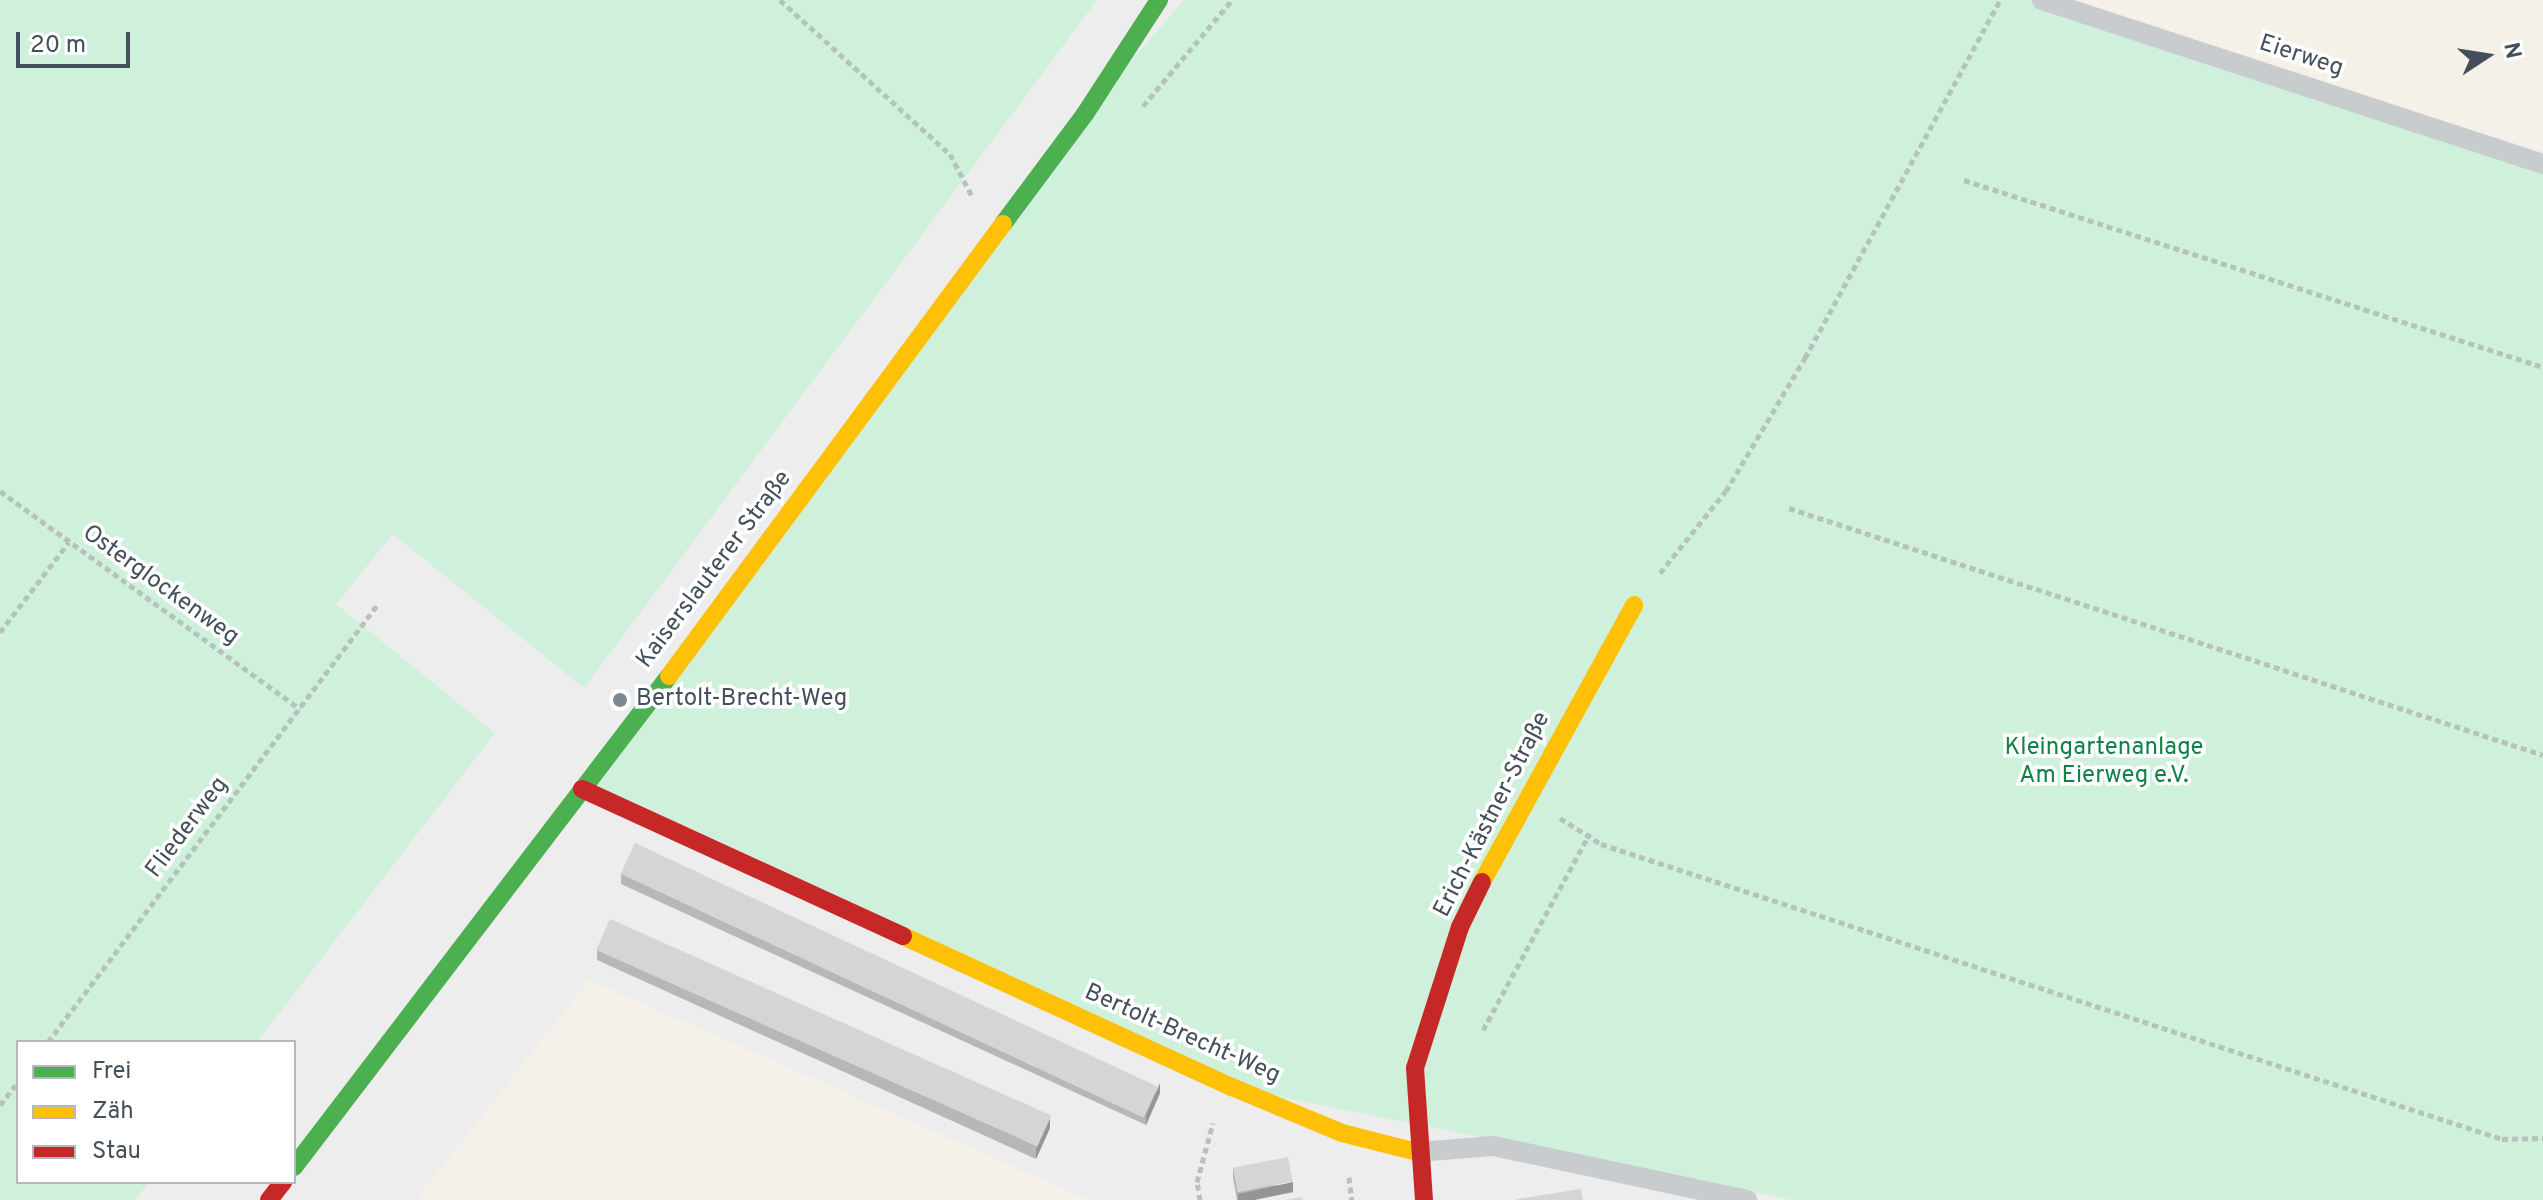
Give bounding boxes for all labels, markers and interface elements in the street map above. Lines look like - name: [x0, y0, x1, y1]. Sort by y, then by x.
- scale bar: [20, 16, 134, 66]
- north arrow: [2447, 16, 2527, 96]
- street label: Eierweg: [2255, 30, 2347, 84]
- text: 20 m: [30, 31, 86, 61]
- text: N: [2496, 40, 2526, 61]
- street label: Kaiserslauterer Straße: [631, 466, 799, 674]
- street label: Osterglockenweg: [76, 520, 244, 652]
- place label: Bertolt-Brecht-Weg: [636, 686, 847, 714]
- marker: Bertolt-Brecht-Weg: [611, 691, 629, 709]
- street label: Erich-Kästner-Straße: [1429, 707, 1557, 923]
- park label: Kleingartenanlage Am Eierweg e.V.: [2005, 735, 2203, 791]
- street label: Fliederweg: [141, 772, 235, 884]
- street label: Bertolt-Brecht-Weg: [1080, 979, 1284, 1091]
- legend: [16, 1040, 296, 1184]
- text: Frei: [92, 1057, 131, 1087]
- text: Zäh: [92, 1097, 134, 1127]
- text: Stau: [92, 1137, 141, 1167]

